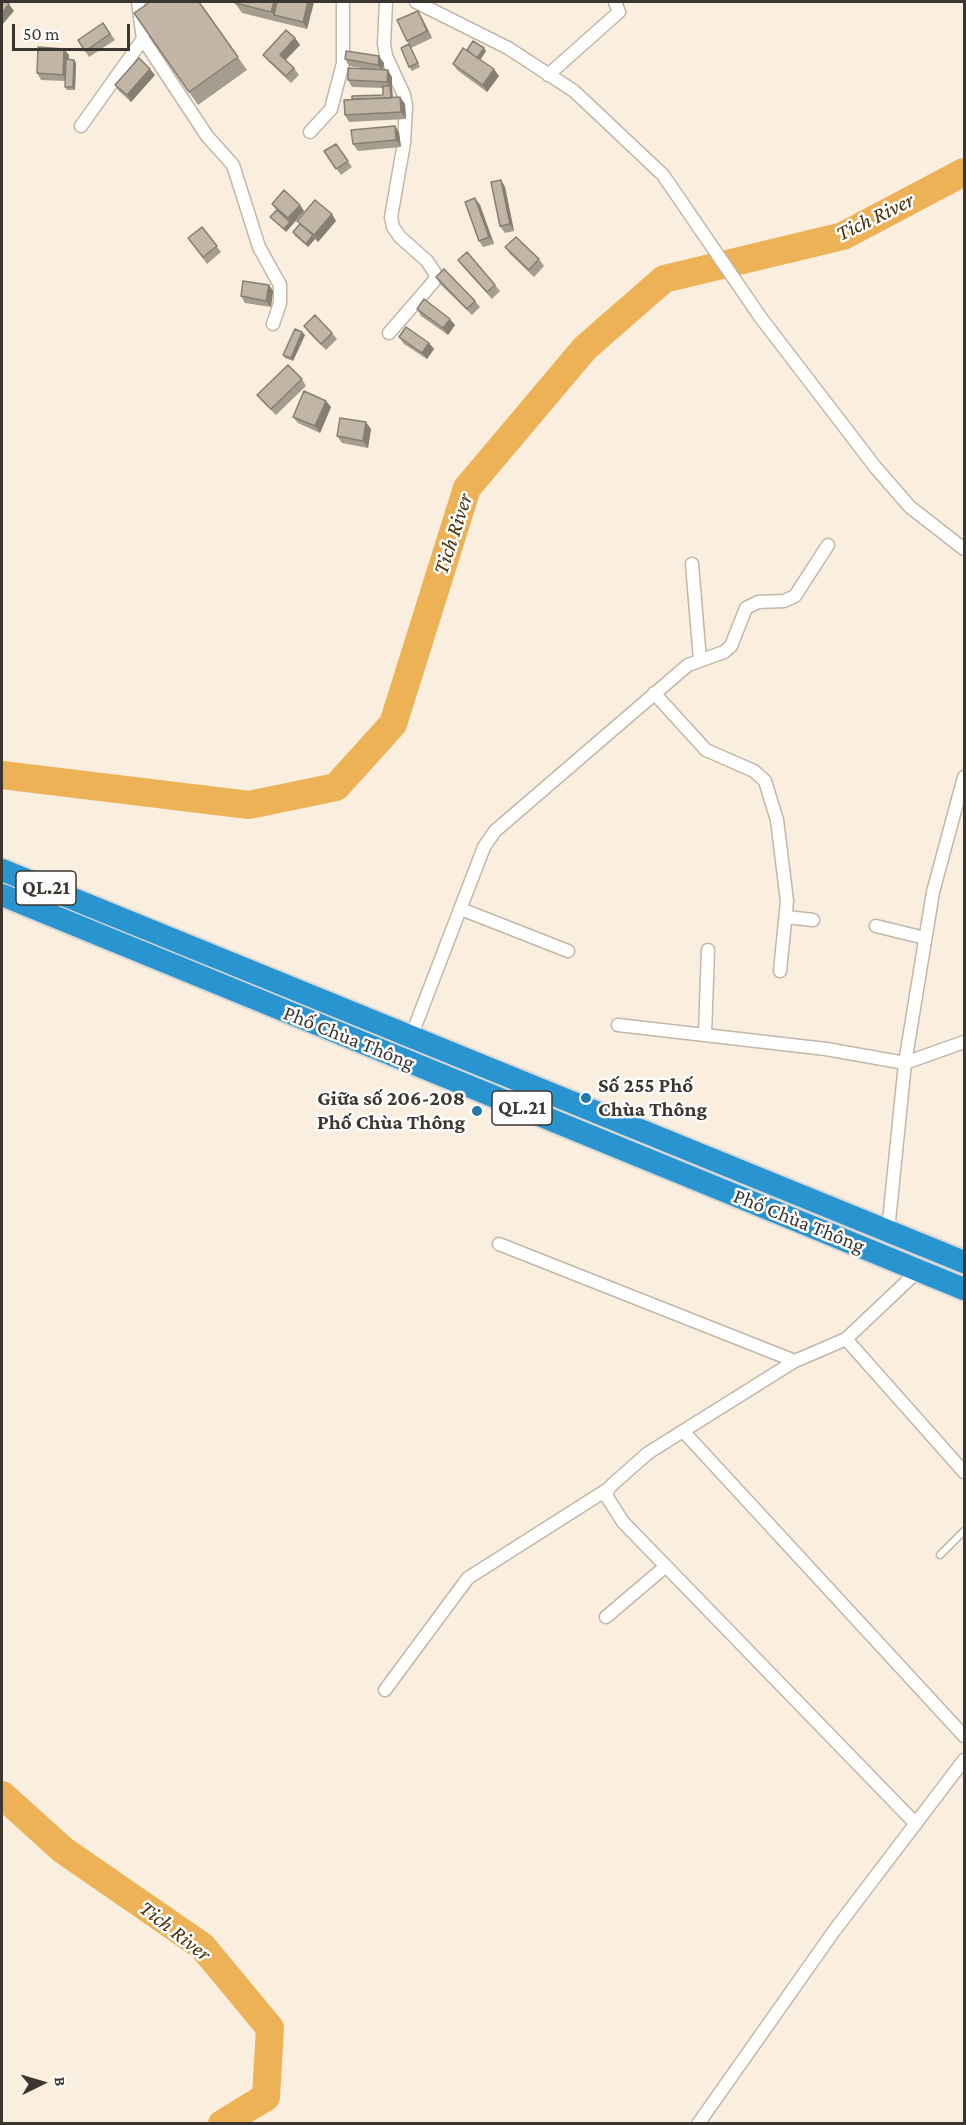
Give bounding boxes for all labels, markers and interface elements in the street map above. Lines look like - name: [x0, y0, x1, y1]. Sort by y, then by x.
- scale bar: [15, 12, 134, 50]
- text: 50 m: [23, 24, 60, 44]
- water label: Tich River: [832, 187, 918, 247]
- water label: Tich River: [428, 490, 478, 578]
- road number: QL.21: [16, 871, 76, 905]
- street label: Phố Chùa Thông: [280, 1000, 418, 1076]
- place label: Số 255 Phố Chùa Thông: [598, 1073, 707, 1123]
- place label: Giữa số 206-208 Phố Chùa Thông: [317, 1086, 465, 1136]
- road number: QL.21: [492, 1091, 552, 1125]
- marker: Số 255 Phố Chùa Thông: [579, 1091, 593, 1105]
- marker: Giữa số 206-208 Phố Chùa Thông: [470, 1104, 484, 1118]
- street label: Phố Chùa Thông: [730, 1183, 868, 1259]
- water label: Tich River: [134, 1895, 216, 1967]
- north arrow: [12, 2053, 72, 2113]
- text: B: [52, 2076, 69, 2087]

